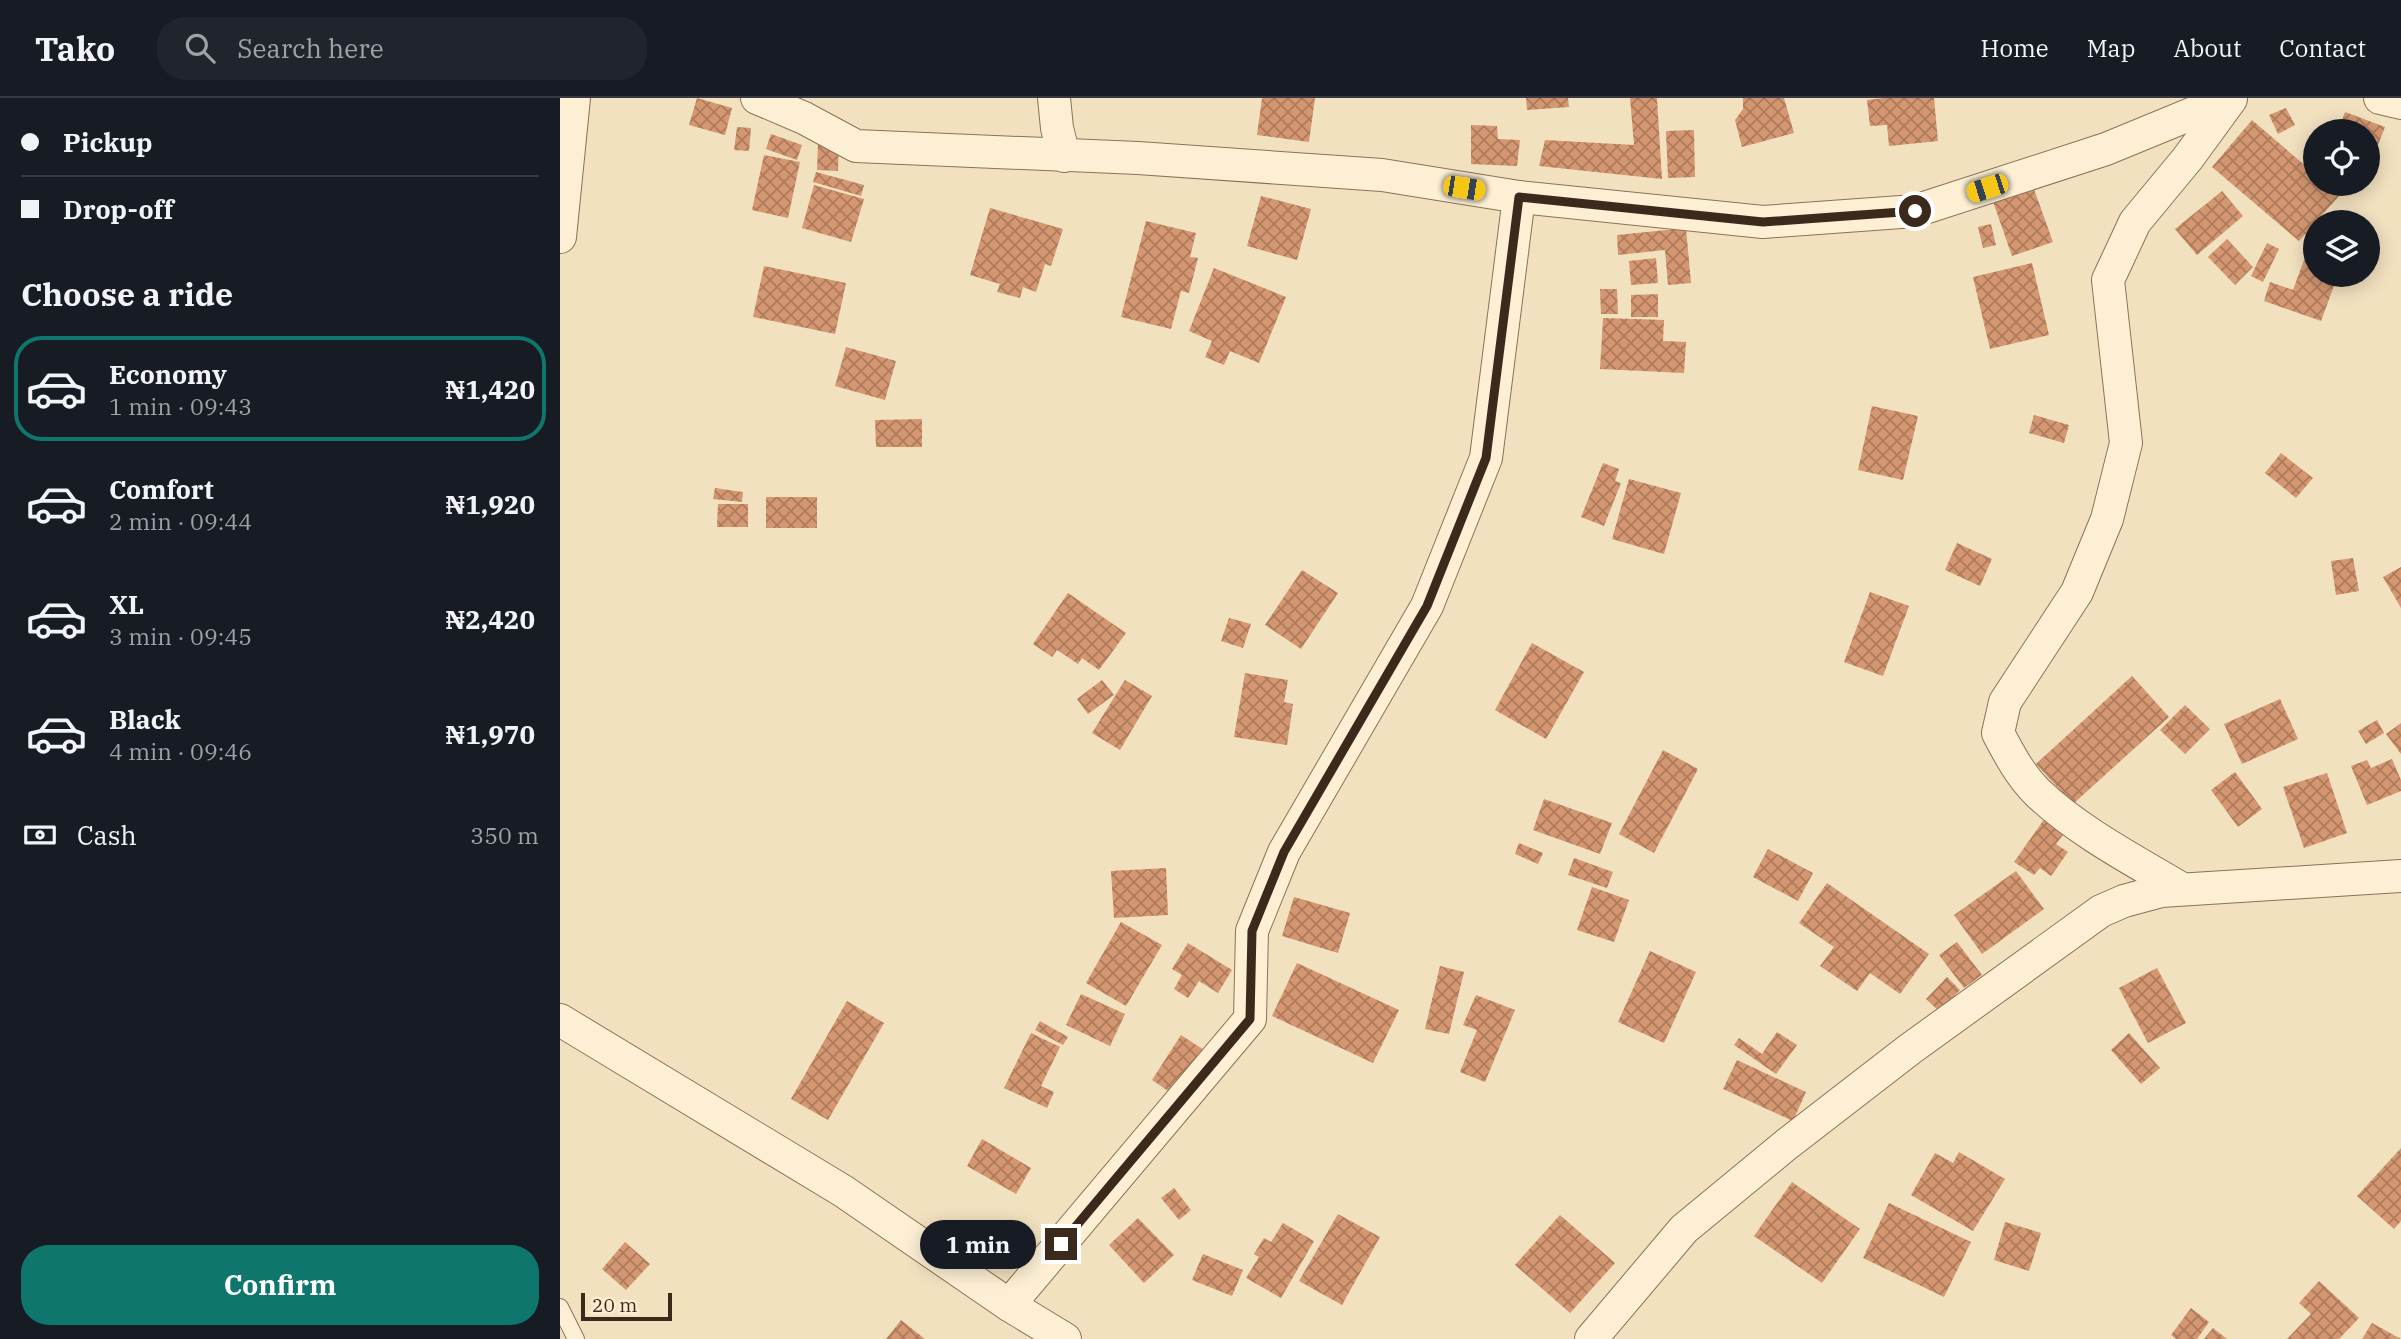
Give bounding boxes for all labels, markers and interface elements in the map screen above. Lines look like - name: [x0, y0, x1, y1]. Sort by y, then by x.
- search box: [157, 17, 647, 80]
- text: Tako: [35, 27, 115, 70]
- icon: search: [181, 29, 219, 67]
- text: Search here: [237, 31, 384, 65]
- text: Home: [1981, 32, 2049, 64]
- text: Map: [2087, 32, 2135, 64]
- text: About: [2173, 32, 2241, 64]
- text: Contact: [2279, 32, 2366, 64]
- map controls: [2303, 119, 2380, 287]
- button: locate: [2303, 119, 2380, 196]
- text: Pickup: [63, 125, 153, 159]
- car: [1964, 172, 2011, 204]
- car: [1442, 174, 1487, 202]
- text: Drop-off: [63, 192, 174, 226]
- route start: [1899, 195, 1931, 227]
- button: layers: [2303, 210, 2380, 287]
- text: Choose a ride: [21, 273, 233, 315]
- icon: car: [25, 357, 88, 420]
- text: Economy: [109, 357, 227, 391]
- text: ₦1,420: [445, 372, 535, 406]
- text: 1 min · 09:43: [109, 391, 252, 421]
- icon: car: [25, 472, 88, 535]
- text: Comfort: [109, 472, 214, 506]
- text: ₦1,920: [445, 487, 535, 521]
- text: 2 min · 09:44: [109, 506, 252, 536]
- icon: car: [25, 587, 88, 650]
- text: XL: [109, 587, 144, 621]
- text: ₦2,420: [445, 602, 535, 636]
- text: 3 min · 09:45: [109, 621, 252, 651]
- icon: car: [25, 702, 88, 765]
- text: Black: [109, 702, 181, 736]
- text: ₦1,970: [445, 717, 535, 751]
- text: 4 min · 09:46: [109, 736, 252, 766]
- icon: cash: [21, 816, 59, 854]
- text: Cash: [77, 818, 137, 852]
- text: 350 m: [470, 820, 539, 850]
- callout: 1 min: [921, 1220, 1036, 1268]
- route end: [1045, 1228, 1077, 1260]
- text: 1 min: [946, 1229, 1010, 1259]
- button: Confirm: [21, 1245, 539, 1325]
- scale bar: [581, 1290, 672, 1322]
- text: 20 m: [592, 1293, 637, 1317]

